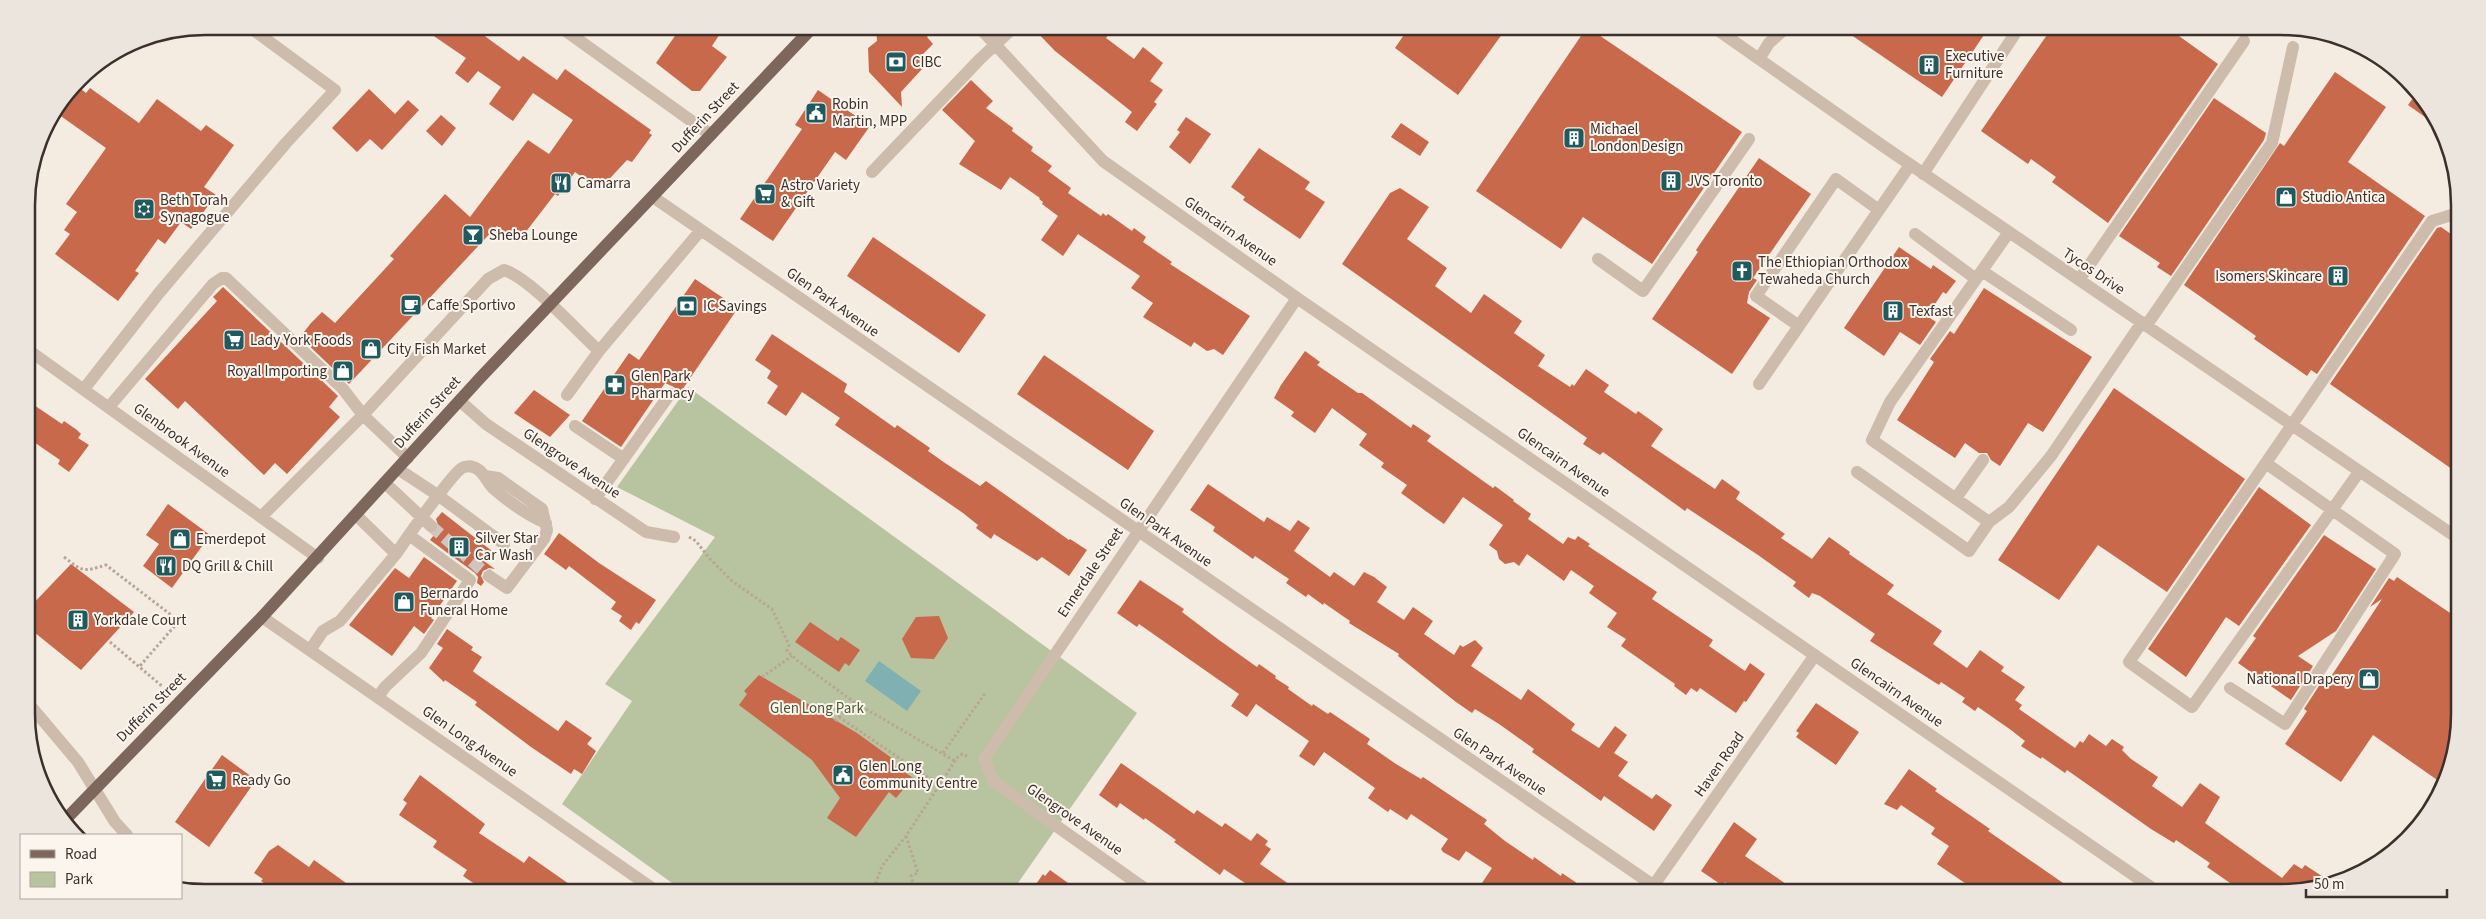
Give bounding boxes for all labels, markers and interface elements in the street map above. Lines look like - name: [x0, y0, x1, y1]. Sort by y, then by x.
- place label: Executive Furniture: [1945, 46, 2004, 84]
- bank icon: CIBC: [884, 50, 908, 74]
- place label: CIBC: [912, 52, 942, 73]
- building icon: Executive Furniture: [1917, 53, 1941, 77]
- street label: Dufferin Street: [667, 77, 744, 158]
- place label: Robin Martin, MPP: [832, 94, 907, 132]
- public building icon: Robin Martin, MPP: [804, 101, 828, 125]
- place label: Michael London Design: [1590, 119, 1684, 157]
- building icon: Michael London Design: [1562, 126, 1586, 150]
- building icon: JVS Toronto: [1659, 169, 1683, 193]
- restaurant icon: Camarra: [549, 171, 573, 195]
- place label: JVS Toronto: [1687, 171, 1762, 192]
- place label: Camarra: [577, 173, 631, 194]
- place label: Astro Variety & Gift: [781, 175, 860, 213]
- supermarket icon: Astro Variety & Gift: [753, 182, 777, 206]
- shop icon: Studio Antica: [2274, 185, 2298, 209]
- place label: Studio Antica: [2302, 187, 2385, 208]
- place label: Beth Torah Synagogue: [160, 190, 229, 228]
- street label: Glencairn Avenue: [1180, 191, 1282, 271]
- synagogue icon: Beth Torah Synagogue: [132, 197, 156, 221]
- bar icon: Sheba Lounge: [461, 223, 485, 247]
- place label: Sheba Lounge: [489, 225, 578, 246]
- street label: Tycos Drive: [2058, 243, 2129, 300]
- place label: The Ethiopian Orthodox Tewaheda Church: [1758, 252, 1908, 290]
- church icon: The Ethiopian Orthodox Tewaheda Church: [1730, 259, 1754, 283]
- street label: Glen Park Avenue: [782, 263, 883, 342]
- building icon: Isomers Skincare: [2326, 264, 2350, 288]
- place label: Isomers Skincare: [2215, 266, 2322, 287]
- cafe icon: Caffe Sportivo: [399, 293, 423, 317]
- bank icon: IC Savings: [675, 294, 699, 318]
- place label: Caffe Sportivo: [427, 295, 516, 316]
- place label: IC Savings: [703, 296, 767, 317]
- building icon: Texfast: [1881, 299, 1905, 323]
- place label: Texfast: [1909, 301, 1953, 322]
- supermarket icon: Lady York Foods: [222, 328, 246, 352]
- place label: Lady York Foods: [250, 330, 352, 351]
- shop icon: City Fish Market: [359, 337, 383, 361]
- place label: City Fish Market: [387, 339, 486, 360]
- shop icon: Royal Importing: [331, 359, 355, 383]
- place label: Royal Importing: [227, 361, 327, 382]
- place label: Glen Park Pharmacy: [631, 366, 694, 404]
- street label: Dufferin Street: [389, 371, 466, 453]
- pharmacy icon: Glen Park Pharmacy: [603, 373, 627, 397]
- street label: Glenbrook Avenue: [129, 398, 234, 483]
- street label: Glencairn Avenue: [1513, 422, 1615, 502]
- street label: Glengrove Avenue: [519, 423, 624, 504]
- street label: Glen Park Avenue: [1115, 493, 1216, 572]
- street label: Ennerdale Street: [1052, 523, 1128, 621]
- shop icon: Emerdepot: [168, 527, 192, 551]
- place label: Silver Star Car Wash: [475, 528, 539, 566]
- place label: Emerdepot: [196, 529, 266, 550]
- building icon: Silver Star Car Wash: [447, 535, 471, 559]
- restaurant icon: DQ Grill & Chill: [154, 554, 178, 578]
- place label: DQ Grill & Chill: [182, 556, 273, 577]
- place label: Bernardo Funeral Home: [420, 583, 508, 621]
- shop icon: Bernardo Funeral Home: [392, 590, 416, 614]
- building icon: Yorkdale Court: [66, 608, 90, 632]
- place label: Yorkdale Court: [93, 610, 186, 631]
- street label: Glencairn Avenue: [1846, 652, 1948, 732]
- shop icon: National Drapery: [2357, 667, 2381, 691]
- street label: Dufferin Street: [112, 668, 191, 747]
- place label: National Drapery: [2246, 669, 2353, 690]
- park label: Glen Long Park: [770, 698, 864, 719]
- street label: Glen Long Avenue: [418, 701, 522, 782]
- street label: Glen Park Avenue: [1449, 722, 1551, 801]
- street label: Haven Road: [1689, 727, 1750, 801]
- place label: Glen Long Community Centre: [859, 756, 977, 794]
- public building icon: Glen Long Community Centre: [831, 763, 855, 787]
- supermarket icon: Ready Go: [204, 768, 228, 792]
- place label: Ready Go: [232, 770, 291, 791]
- street label: Glengrove Avenue: [1022, 778, 1127, 860]
- legend: [20, 834, 182, 899]
- text: Road: [65, 844, 97, 865]
- scale bar: [2306, 866, 2447, 898]
- text: Park: [65, 869, 94, 890]
- text: 50 m: [2314, 874, 2344, 895]

